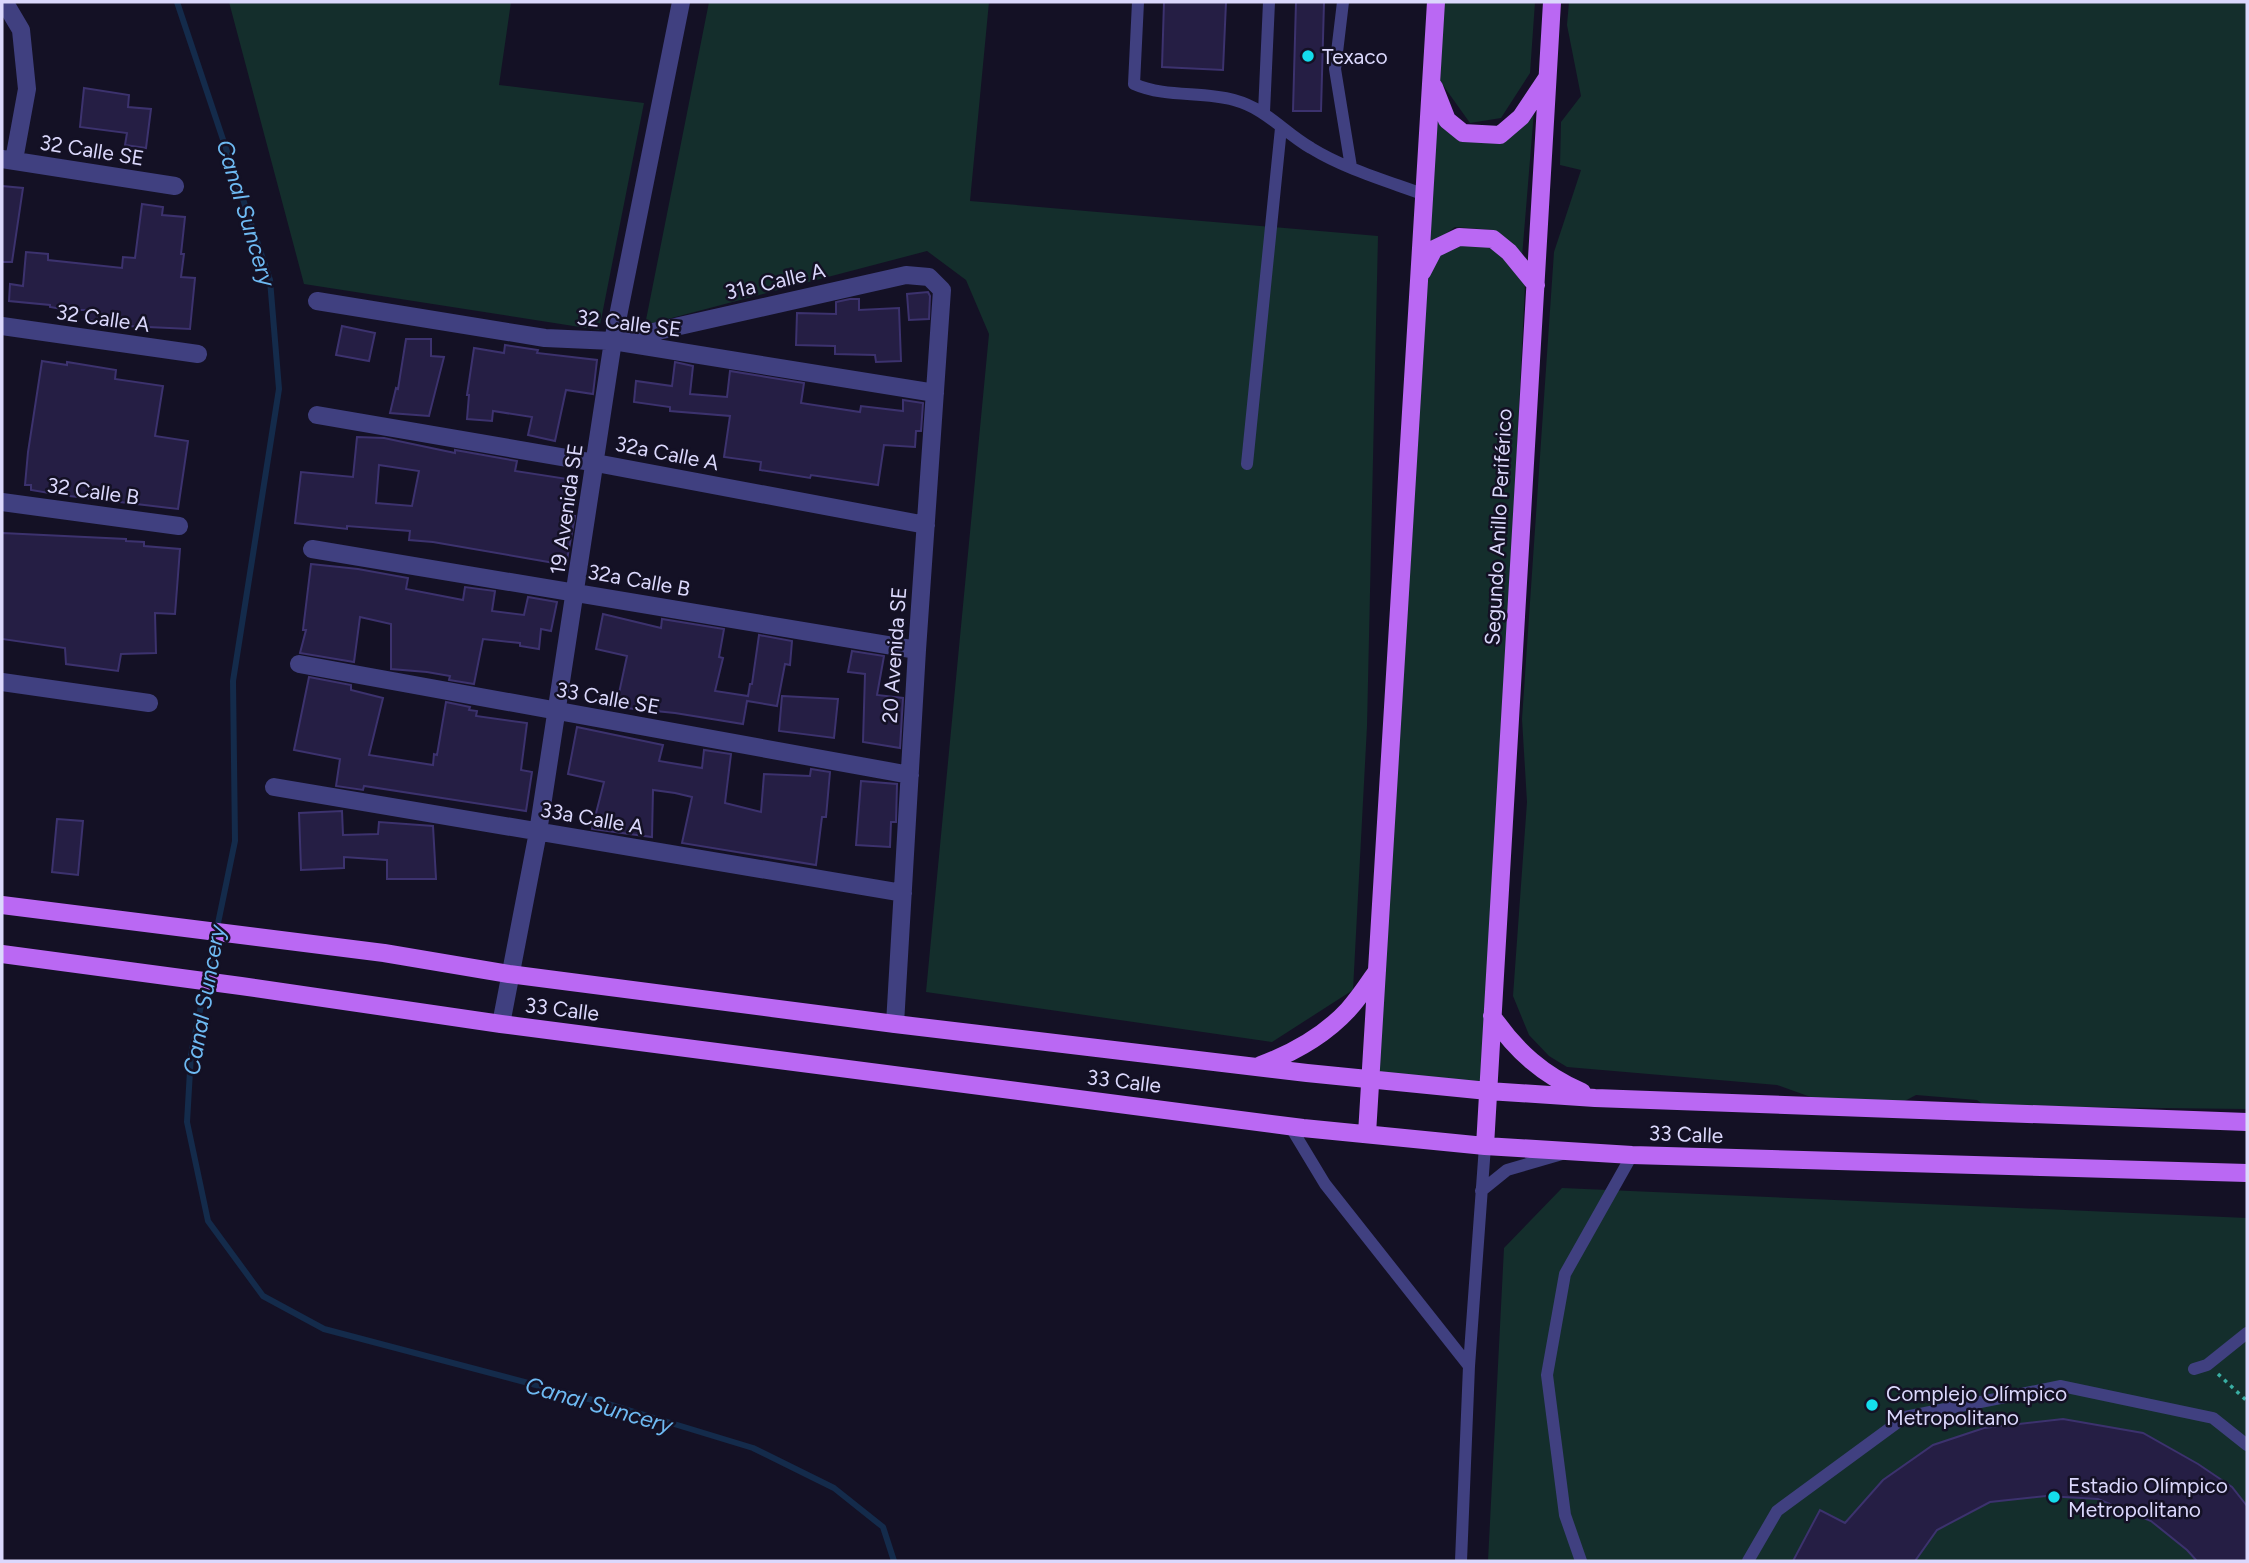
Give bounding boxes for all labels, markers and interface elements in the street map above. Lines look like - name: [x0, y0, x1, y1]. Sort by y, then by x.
- place label: Texaco: [1322, 44, 1388, 69]
- marker: Texaco: [1300, 48, 1316, 64]
- street label: 32 Calle SE: [38, 129, 146, 171]
- water label: Canal Suncery: [210, 136, 282, 291]
- street label: 31a Calle A: [723, 257, 827, 305]
- street label: 32 Calle A: [55, 299, 151, 337]
- street label: 32 Calle SE: [575, 304, 683, 342]
- street label: Segundo Anillo Periférico: [1479, 408, 1517, 646]
- street label: 32a Calle A: [613, 431, 721, 475]
- street label: 19 Avenida SE: [544, 442, 588, 576]
- street label: 32 Calle B: [45, 472, 141, 510]
- street label: 32a Calle B: [586, 559, 692, 601]
- street label: 20 Avenida SE: [877, 586, 911, 724]
- street label: 33 Calle SE: [554, 677, 662, 719]
- street label: 33a Calle A: [538, 797, 646, 839]
- water label: Canal Suncery: [177, 922, 231, 1077]
- street label: 33 Calle: [523, 992, 601, 1026]
- street label: 33 Calle: [1085, 1064, 1163, 1098]
- street label: 33 Calle: [1648, 1120, 1724, 1148]
- water label: Canal Suncery: [522, 1371, 677, 1440]
- place label: Complejo Olímpico Metropolitano: [1886, 1381, 2067, 1430]
- marker: Complejo Olímpico Metropolitano: [1864, 1397, 1880, 1413]
- place label: Estadio Olímpico Metropolitano: [2068, 1473, 2228, 1522]
- marker: Estadio Olímpico Metropolitano: [2046, 1489, 2062, 1505]

